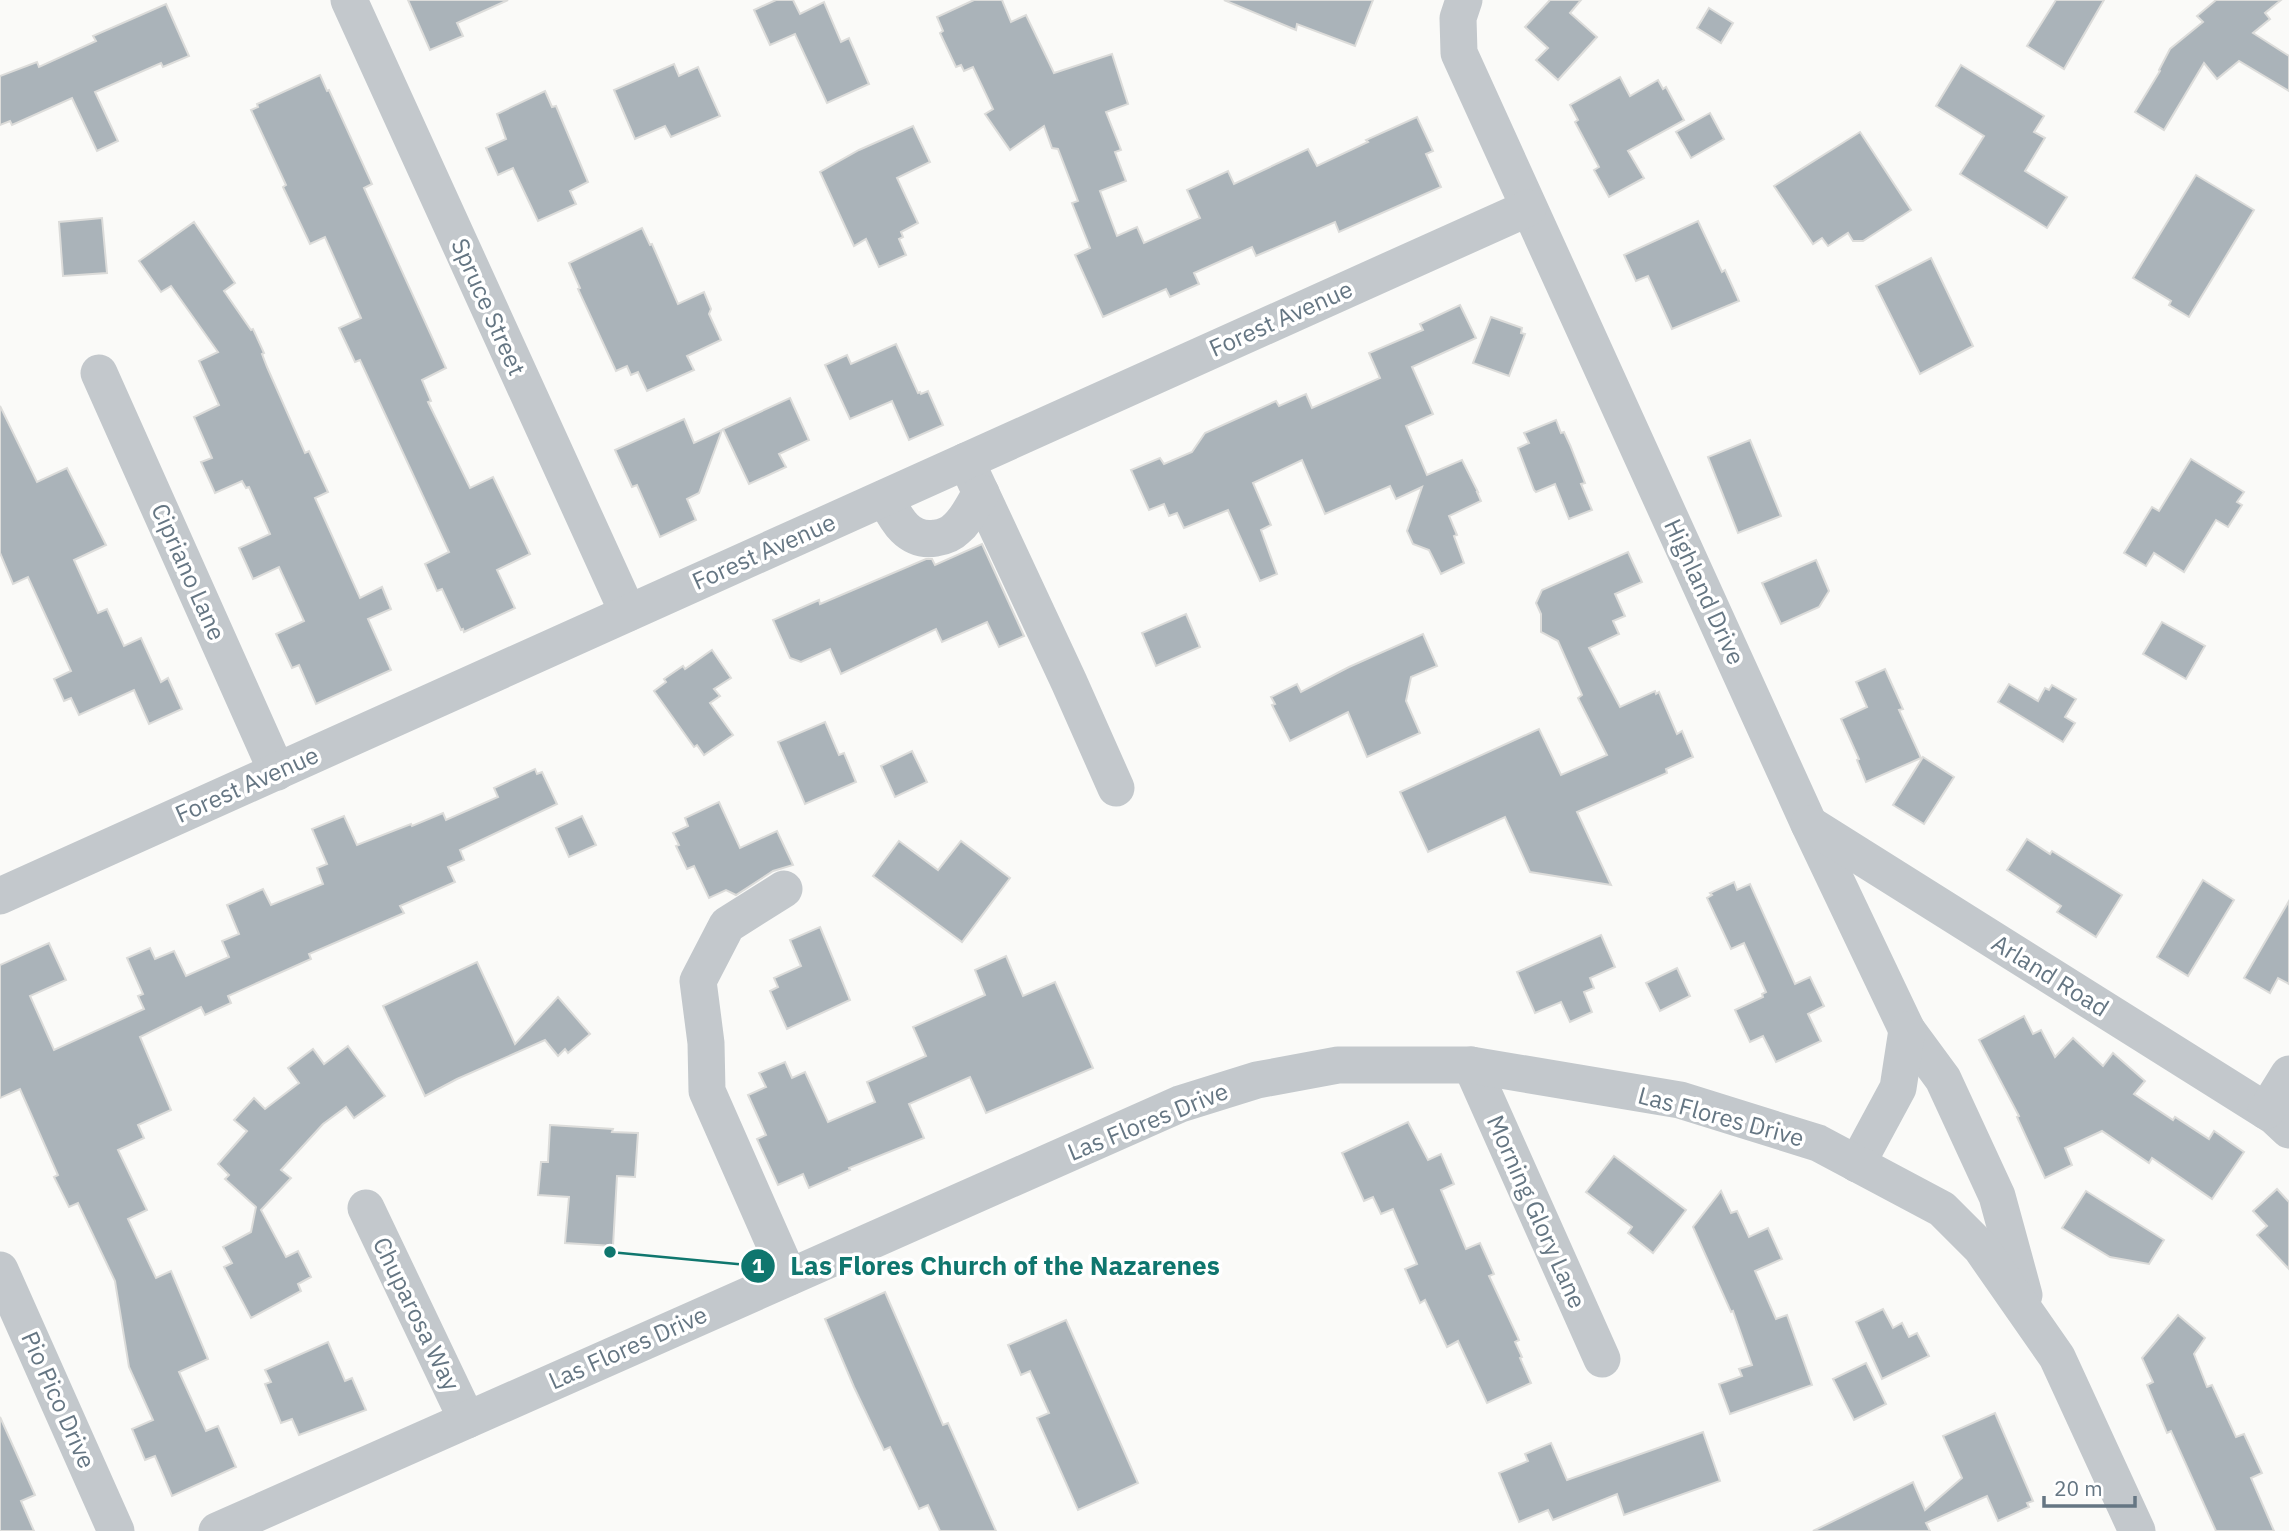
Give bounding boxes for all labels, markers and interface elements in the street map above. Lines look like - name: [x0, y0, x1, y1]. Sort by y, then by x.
- street label: Spruce Street: [444, 233, 533, 380]
- street label: Forest Avenue: [1204, 272, 1357, 364]
- street label: Cipriano Lane: [144, 498, 233, 645]
- street label: Forest Avenue: [687, 505, 840, 597]
- street label: Highland Drive: [1657, 513, 1753, 670]
- street label: Forest Avenue: [170, 738, 323, 830]
- street label: Arland Road: [1986, 927, 2115, 1024]
- street label: Las Flores Drive: [1063, 1074, 1233, 1168]
- street label: Las Flores Drive: [1635, 1079, 1808, 1154]
- street label: Morning Glory Lane: [1480, 1110, 1594, 1313]
- street label: Chuparosa Way: [366, 1231, 468, 1396]
- callout: Las Flores Church of the Nazarenes: [741, 1242, 1233, 1289]
- text: Las Flores Church of the Nazarenes: [790, 1248, 1220, 1282]
- text: 1: [752, 1251, 765, 1279]
- street label: Las Flores Drive: [543, 1298, 712, 1396]
- street label: Pio Pico Drive: [14, 1326, 103, 1473]
- scale bar: [2044, 1464, 2135, 1508]
- text: 20 m: [2054, 1474, 2103, 1502]

